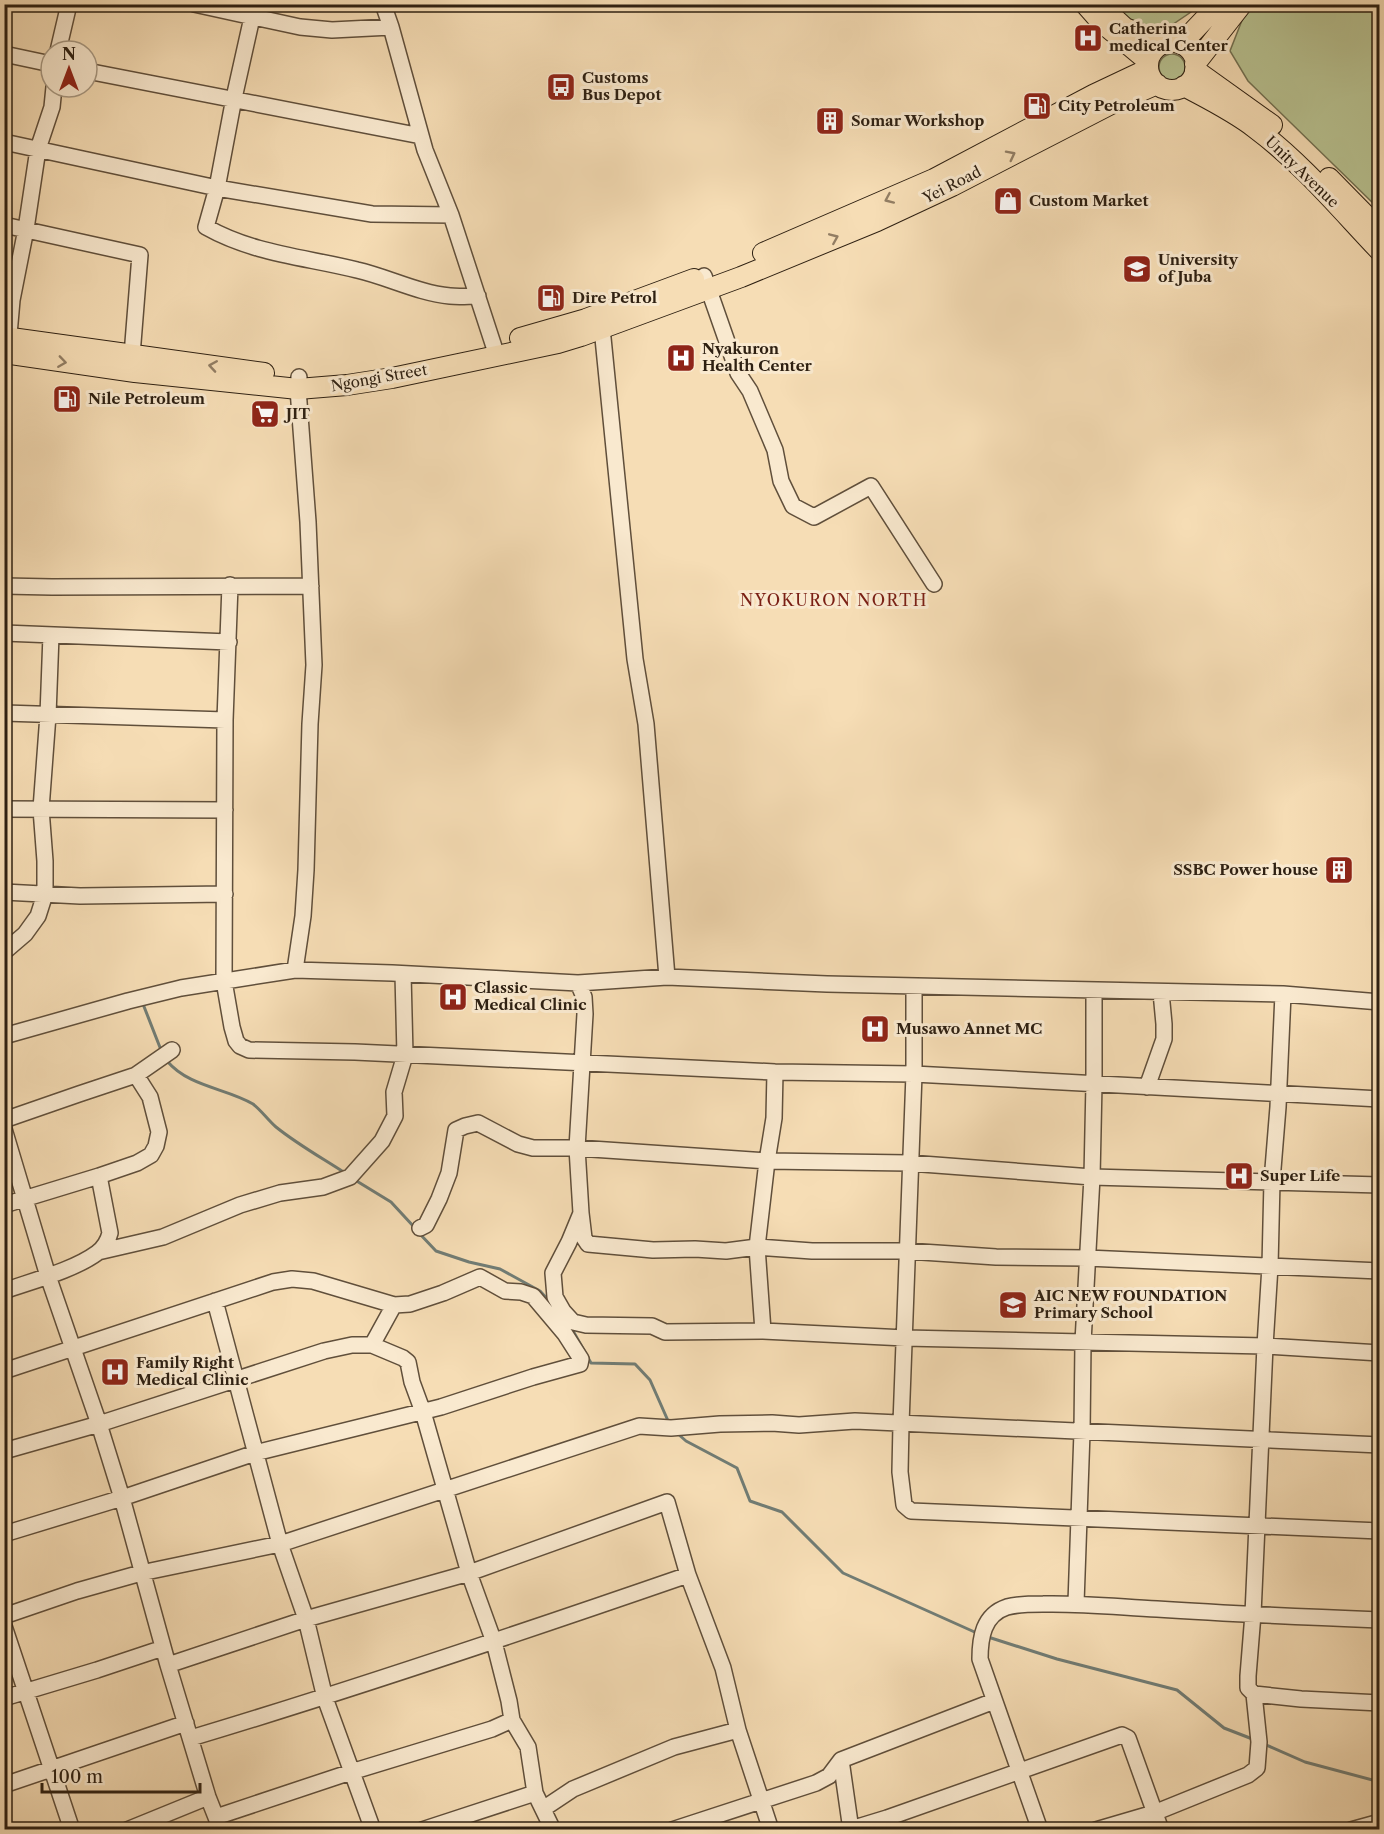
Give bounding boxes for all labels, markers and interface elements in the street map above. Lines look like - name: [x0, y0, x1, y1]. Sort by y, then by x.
- place label: Catherina medical Center: [1109, 19, 1229, 55]
- hospital icon: Catherina medical Center: [1072, 22, 1104, 54]
- north arrow: [39, 39, 99, 99]
- text: N: [62, 44, 76, 64]
- place label: Customs Bus Depot: [582, 68, 661, 104]
- bus stop icon: Customs Bus Depot: [545, 71, 577, 103]
- fuel station icon: City Petroleum: [1021, 90, 1053, 122]
- place label: City Petroleum: [1058, 96, 1175, 115]
- building icon: Somar Workshop: [814, 105, 846, 137]
- place label: Somar Workshop: [851, 111, 984, 130]
- street label: Unity Avenue: [1262, 132, 1343, 211]
- one-way arrow: [1004, 151, 1015, 163]
- street label: Yei Road: [919, 162, 984, 208]
- shop icon: Custom Market: [992, 185, 1024, 217]
- place label: Custom Market: [1029, 191, 1148, 210]
- one-way arrow: [885, 192, 896, 204]
- one-way arrow: [828, 234, 839, 246]
- place label: University of Juba: [1158, 250, 1239, 286]
- school or university icon: University of Juba: [1121, 253, 1153, 285]
- fuel station icon: Dire Petrol: [535, 282, 567, 314]
- place label: Dire Petrol: [572, 288, 657, 307]
- place label: Nyakuron Health Center: [702, 339, 813, 375]
- hospital icon: Nyakuron Health Center: [665, 342, 697, 374]
- one-way arrow: [58, 355, 67, 367]
- one-way arrow: [209, 360, 218, 372]
- street label: Ngongi Street: [329, 360, 429, 395]
- fuel station icon: Nile Petroleum: [51, 383, 83, 415]
- place label: Nile Petroleum: [88, 389, 205, 408]
- supermarket icon: JIT: [249, 398, 281, 430]
- place label: JIT: [283, 404, 310, 423]
- district label: NYOKURON NORTH: [740, 590, 928, 610]
- building icon: SSBC Power house: [1323, 854, 1355, 886]
- place label: SSBC Power house: [1173, 860, 1318, 879]
- place label: Classic Medical Clinic: [474, 978, 586, 1014]
- hospital icon: Classic Medical Clinic: [437, 981, 469, 1013]
- hospital icon: Musawo Annet MC: [859, 1013, 891, 1045]
- place label: Musawo Annet MC: [896, 1019, 1042, 1038]
- hospital icon: Super Life: [1223, 1160, 1255, 1192]
- place label: Super Life: [1260, 1166, 1340, 1185]
- place label: AIC NEW FOUNDATION Primary School: [1033, 1286, 1227, 1322]
- school or university icon: AIC NEW FOUNDATION Primary School: [997, 1289, 1029, 1321]
- place label: Family Right Medical Clinic: [136, 1353, 248, 1389]
- hospital icon: Family Right Medical Clinic: [99, 1356, 131, 1388]
- scale bar: [42, 1756, 200, 1794]
- text: 100 m: [51, 1766, 103, 1788]

